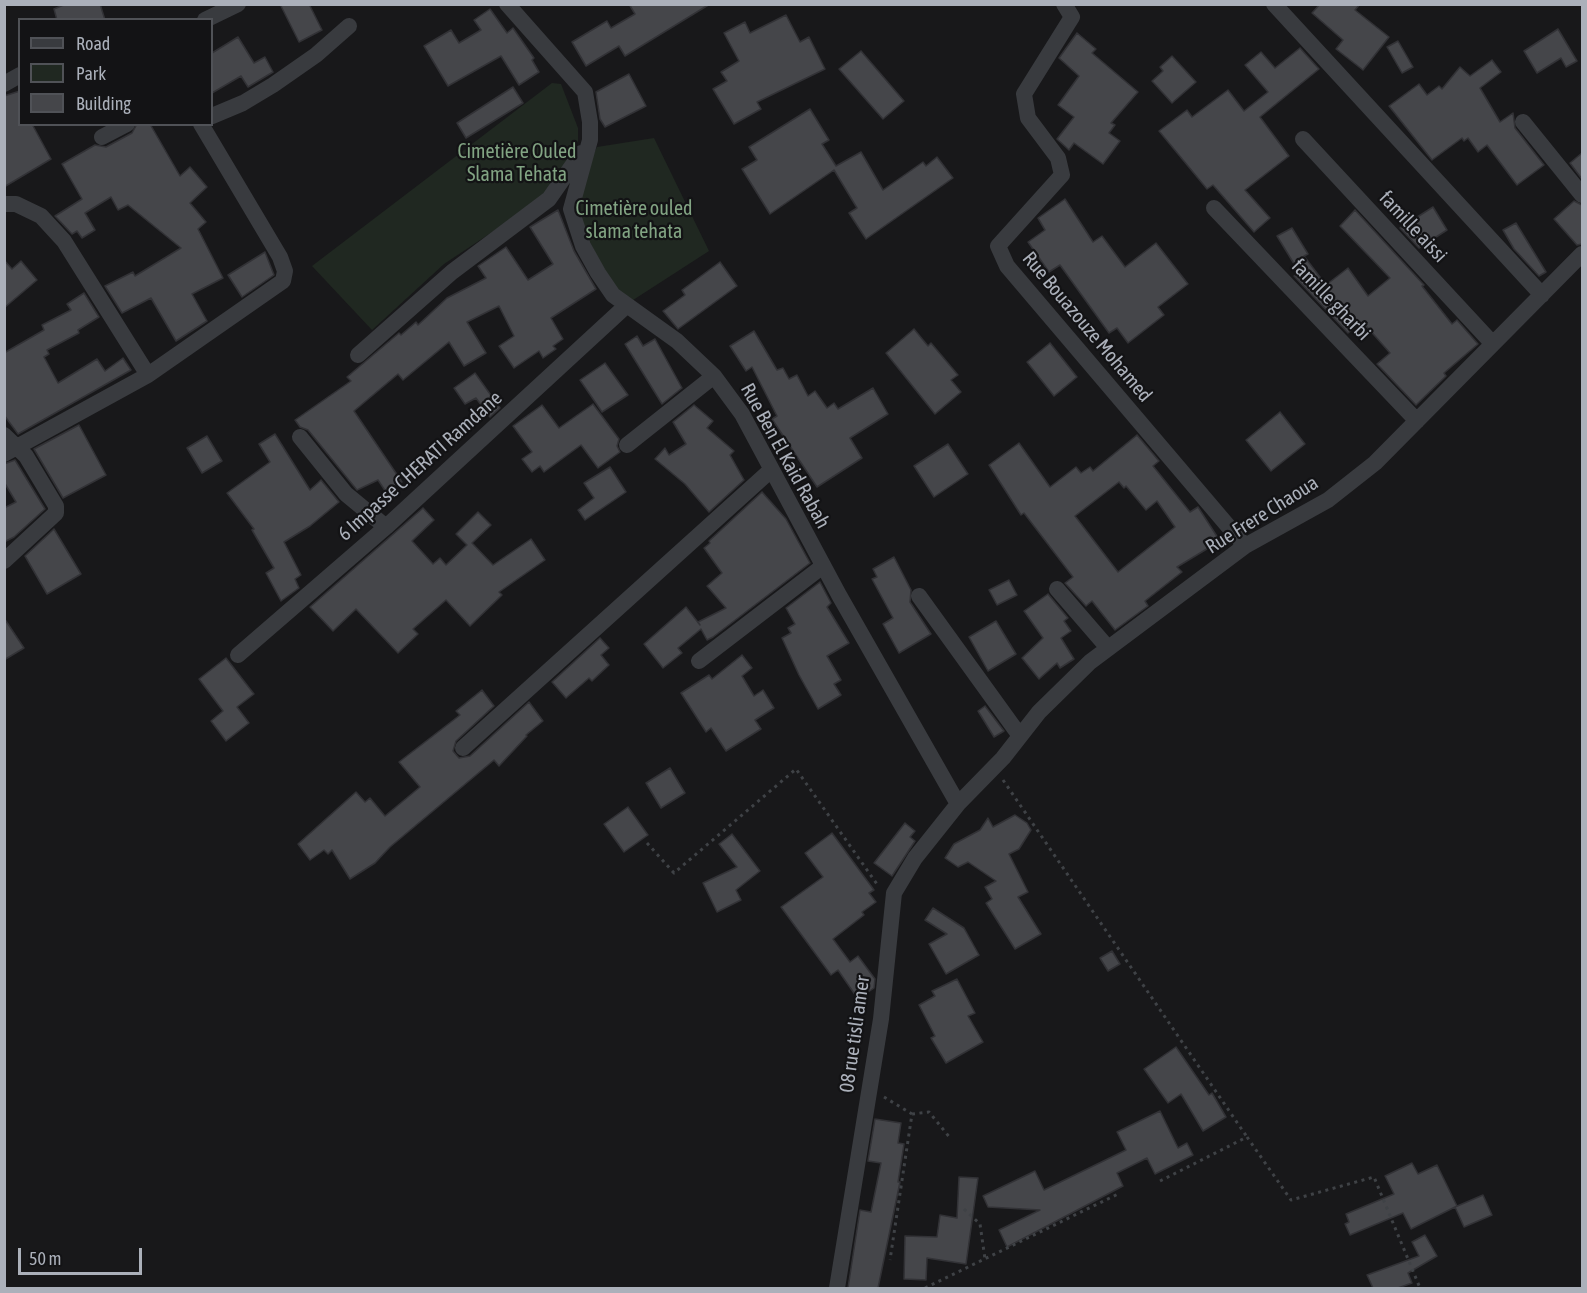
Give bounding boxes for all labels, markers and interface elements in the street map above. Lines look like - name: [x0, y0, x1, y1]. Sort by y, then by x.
- legend: [18, 18, 213, 126]
- text: Road: [76, 33, 110, 54]
- text: Park: [76, 63, 106, 84]
- text: Building: [76, 93, 131, 114]
- park label: Cimetière Ouled Slama Tehata: [457, 140, 577, 187]
- street label: famille aissi: [1374, 186, 1452, 268]
- park label: Cimetière ouled slama tehata: [576, 197, 692, 244]
- street label: Rue Bouazouze Mohamed: [1017, 247, 1157, 407]
- street label: famille gharbi: [1286, 254, 1376, 346]
- street label: Rue Ben El Kaid Rabah: [735, 379, 835, 533]
- street label: 6 Impasse CHERATI Ramdane: [333, 386, 507, 546]
- street label: Rue Frere Chaoua: [1201, 471, 1323, 559]
- street label: 08 rue tisli amer: [835, 974, 875, 1094]
- scale bar: [21, 1236, 146, 1274]
- text: 50 m: [29, 1248, 61, 1269]

